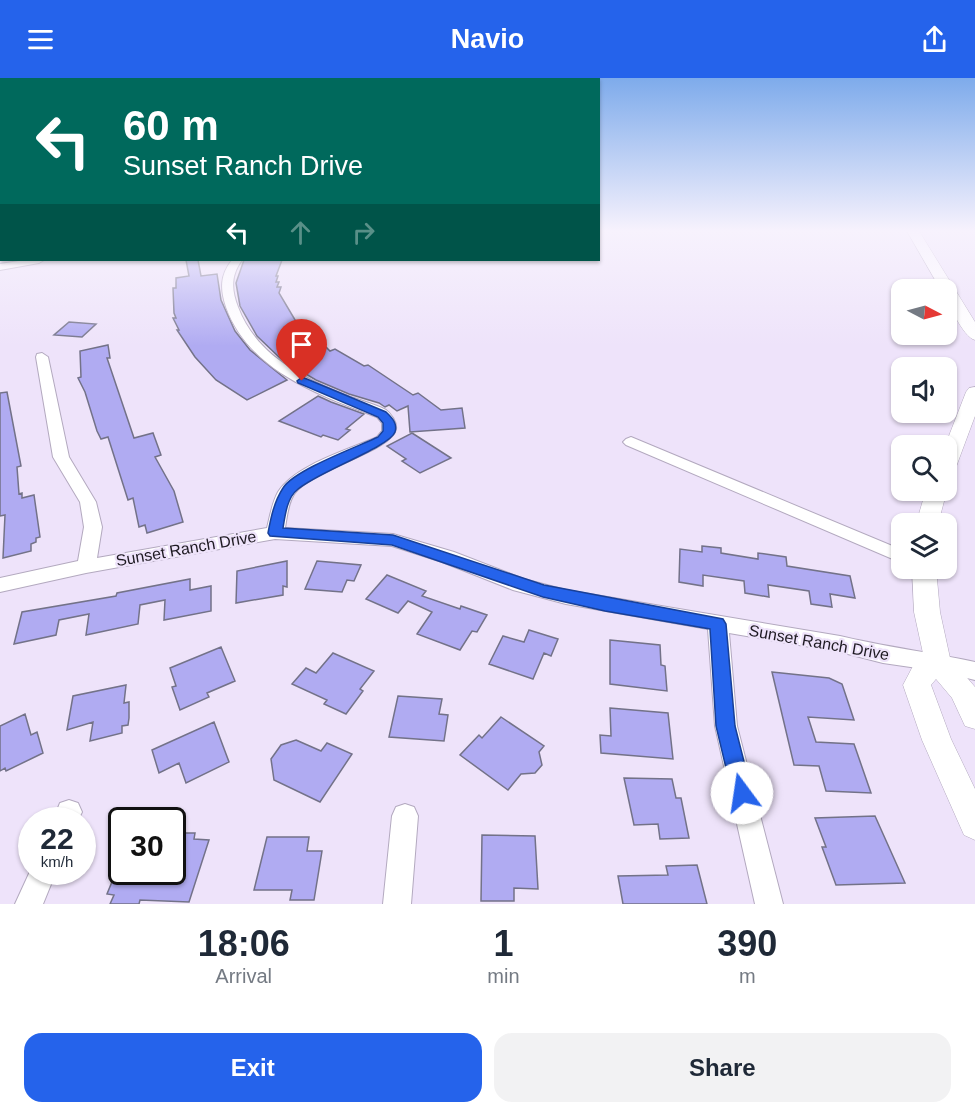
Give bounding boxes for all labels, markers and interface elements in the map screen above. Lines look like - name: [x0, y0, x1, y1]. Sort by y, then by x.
- icon: menu: [24, 23, 57, 56]
- icon: share: [918, 23, 951, 56]
- text: Navio: [451, 24, 524, 54]
- icon: left: [24, 102, 102, 180]
- text: 60 m: [123, 102, 219, 149]
- text: Sunset Ranch Drive: [123, 151, 363, 181]
- icon: left: [221, 216, 254, 249]
- icon: ahead: [284, 216, 317, 249]
- icon: right: [347, 216, 380, 249]
- north arrow: [891, 279, 957, 345]
- map controls: [891, 279, 957, 579]
- pin: [276, 319, 327, 381]
- icon: arrive: [285, 328, 318, 361]
- button: sound: [891, 357, 957, 423]
- button: search: [891, 435, 957, 501]
- button: layers: [891, 513, 957, 579]
- street label: Sunset Ranch Drive: [115, 528, 258, 569]
- street label: Sunset Ranch Drive: [747, 622, 891, 663]
- position arrow: [710, 761, 774, 825]
- speed limit sign: 30: [108, 807, 186, 885]
- text: 22: [40, 822, 74, 855]
- text: km/h: [41, 853, 73, 870]
- text: 18:06: [198, 923, 290, 964]
- text: 1: [493, 923, 513, 964]
- text: 390: [717, 923, 777, 964]
- text: Arrival: [215, 965, 272, 987]
- text: min: [487, 965, 520, 987]
- text: m: [739, 965, 756, 987]
- button: Exit: [24, 1033, 482, 1102]
- button: Share: [494, 1033, 951, 1102]

